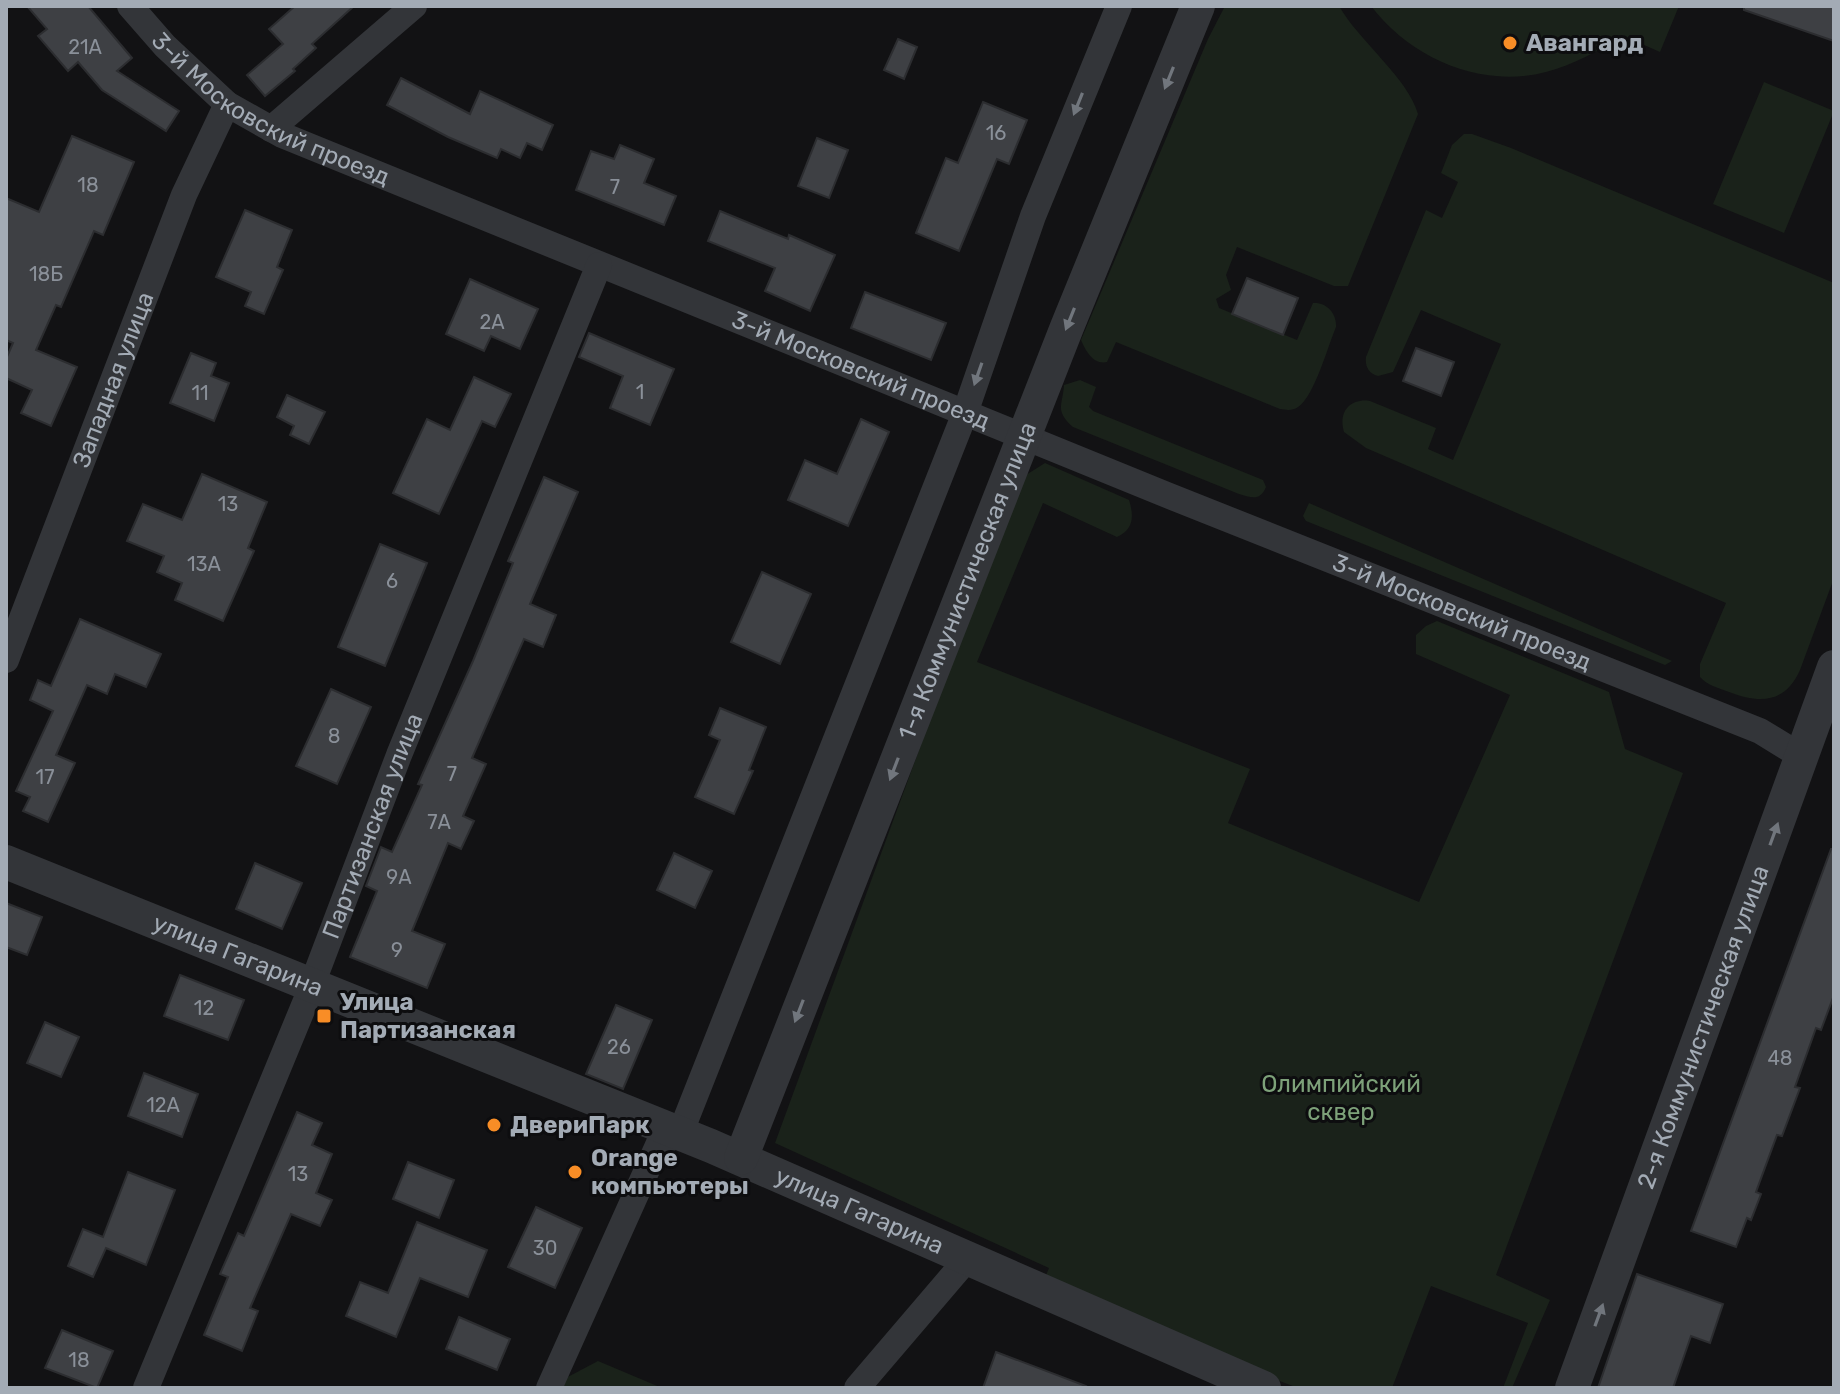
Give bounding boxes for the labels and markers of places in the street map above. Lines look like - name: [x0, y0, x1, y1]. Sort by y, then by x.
- place label: Авангард: [1526, 29, 1644, 57]
- marker: Авангард: [1501, 34, 1519, 52]
- place label: Улица Партизанская: [340, 988, 516, 1044]
- marker: Улица Партизанская: [315, 1007, 333, 1025]
- place label: ДвериПарк: [510, 1111, 650, 1139]
- marker: ДвериПарк: [485, 1116, 503, 1134]
- place label: Orange компьютеры: [591, 1144, 749, 1200]
- marker: Orange компьютеры: [566, 1163, 584, 1181]

